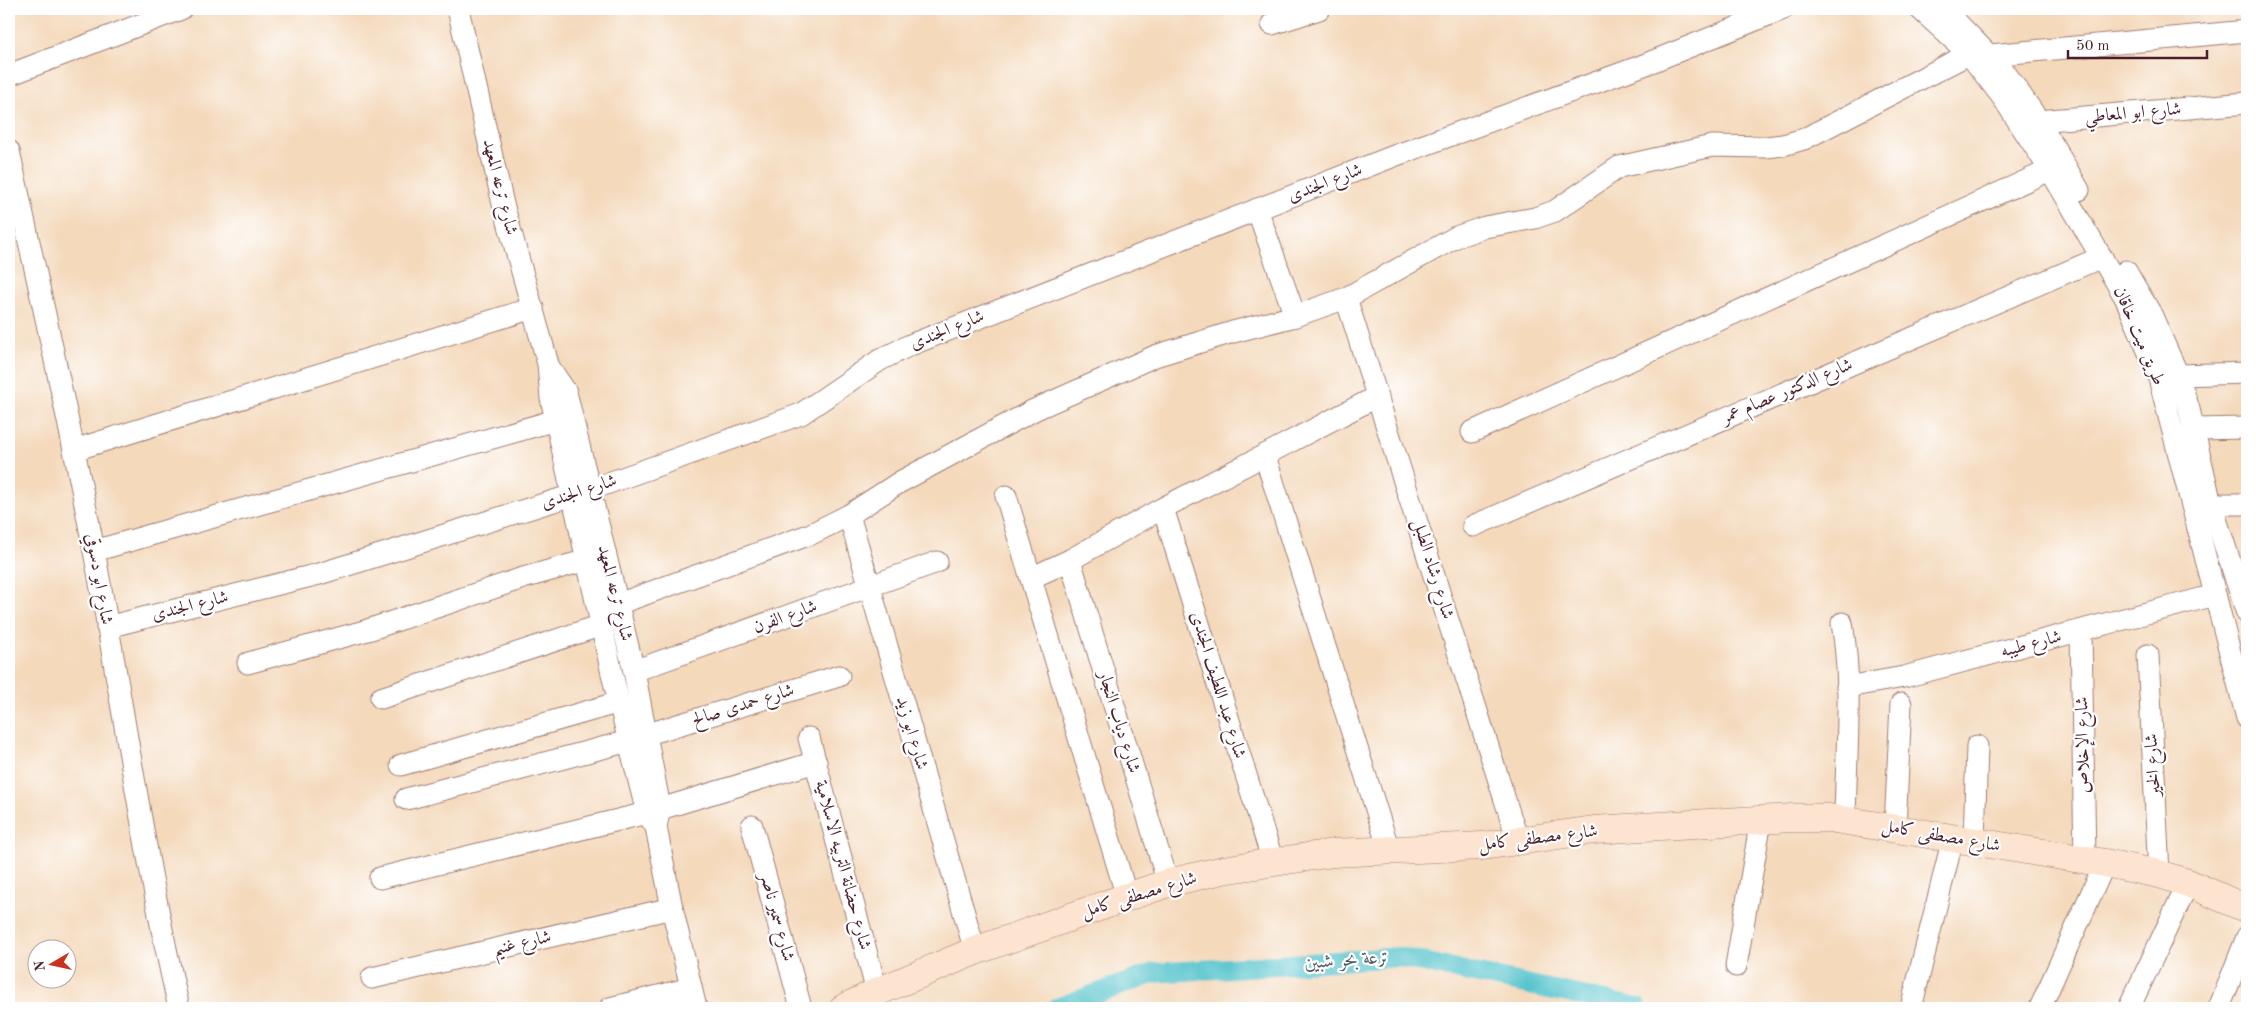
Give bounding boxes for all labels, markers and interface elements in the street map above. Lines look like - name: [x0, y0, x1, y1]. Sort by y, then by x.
- scale bar: [2068, 28, 2207, 60]
- text: 50 m: [2076, 39, 2110, 54]
- street label: شارع ابو المعاطي: [2084, 100, 2183, 133]
- street label: شارع ترعه المعهد: [474, 137, 521, 238]
- street label: شارع الجندى: [1285, 161, 1367, 210]
- street label: طريق ميت خاقان: [2108, 284, 2168, 389]
- street label: شارع الجندى: [907, 307, 988, 358]
- street label: شارع الدكتور عصام عمر: [1717, 355, 1858, 433]
- street label: شارع الجندى: [539, 471, 621, 517]
- street label: شارع رشاد الطبل: [1404, 517, 1457, 623]
- street label: شارع ابو دسوقي: [77, 532, 117, 627]
- street label: شارع ترعه المعهد: [589, 543, 636, 644]
- street label: شارع الجندى: [150, 588, 231, 629]
- street label: شارع الفرن: [751, 597, 821, 642]
- street label: شارع عبد اللطيف الجندى: [1182, 609, 1249, 762]
- street label: شارع طيبه: [1999, 627, 2065, 666]
- street label: شارع دياب النجار: [1090, 667, 1143, 777]
- street label: شارع حمدى صالح: [690, 681, 798, 735]
- street label: شارع ابو زيد: [888, 694, 931, 773]
- street label: شارع الإخلاص: [2073, 696, 2098, 794]
- street label: شارع الخير: [2142, 733, 2169, 799]
- street label: شارع حضانة التربيه الاسلامية: [807, 778, 874, 953]
- street label: شارع مصطفى كامل: [1879, 816, 2002, 860]
- street label: شارع مصطفى كامل: [1477, 821, 1599, 859]
- street label: شارع مصطفى كامل: [1079, 868, 1200, 926]
- street label: شارع سمير ناصر: [751, 869, 797, 965]
- street label: شارع غنيم: [491, 928, 555, 966]
- north arrow: [28, 940, 78, 990]
- water label: ترعة بحر شبين: [1304, 949, 1390, 974]
- text: N: [32, 959, 48, 972]

